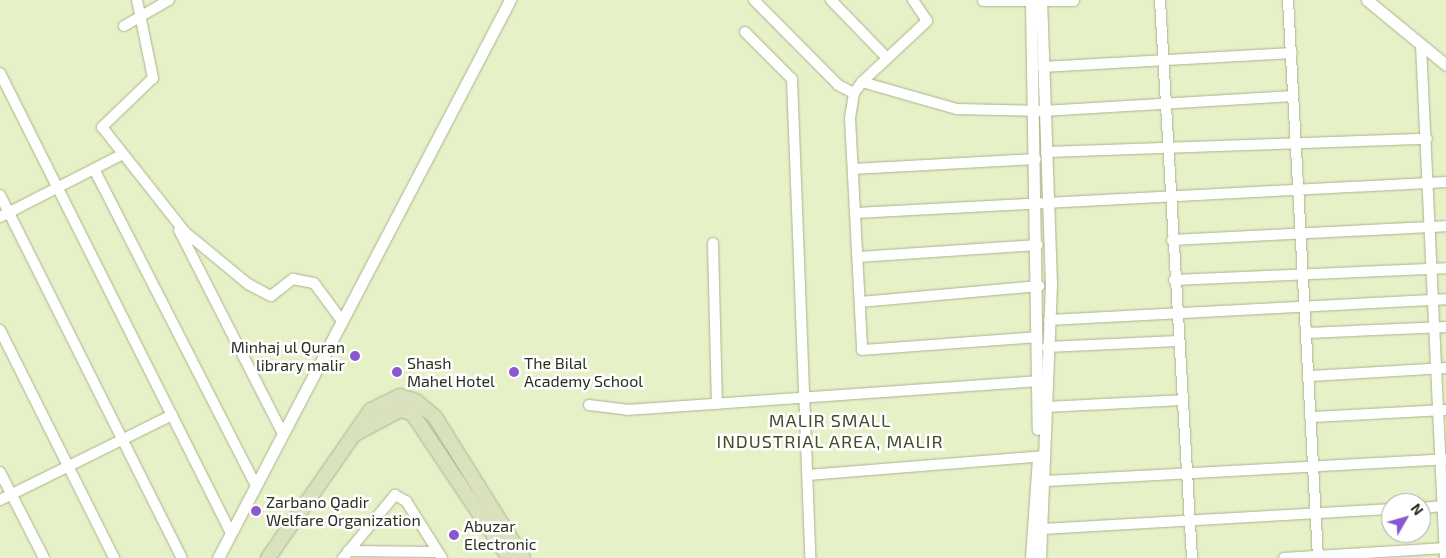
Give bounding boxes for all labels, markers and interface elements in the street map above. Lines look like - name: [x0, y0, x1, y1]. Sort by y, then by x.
- place label: Minhaj ul Quran library malir: [230, 337, 345, 375]
- marker: Minhaj ul Quran library malir: [349, 350, 361, 362]
- place label: Shash Mahel Hotel: [407, 353, 495, 391]
- place label: The Bilal Academy School: [524, 353, 643, 391]
- marker: Shash Mahel Hotel: [391, 366, 403, 378]
- marker: The Bilal Academy School: [508, 366, 520, 378]
- district label: MALIR SMALL INDUSTRIAL AREA, MALIR: [713, 410, 947, 452]
- place label: Zarbano Qadir Welfare Organization: [266, 492, 421, 530]
- north arrow: [1381, 493, 1431, 543]
- text: N: [1408, 500, 1427, 518]
- marker: Zarbano Qadir Welfare Organization: [250, 505, 262, 517]
- place label: Abuzar Electronic: [464, 516, 537, 554]
- marker: Abuzar Electronic: [448, 529, 460, 541]

